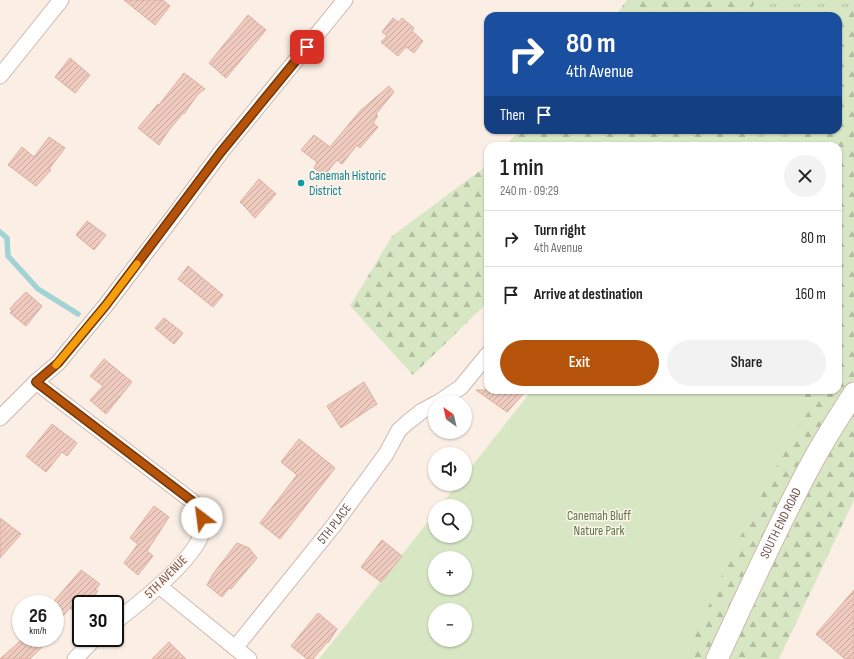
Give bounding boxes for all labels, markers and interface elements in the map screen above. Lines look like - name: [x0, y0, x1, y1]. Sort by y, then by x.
- text: 80 m: [566, 27, 615, 60]
- icon: right: [500, 28, 552, 80]
- pin: [290, 30, 324, 64]
- icon: arrive: [296, 36, 318, 58]
- text: 4th Avenue: [566, 61, 634, 82]
- icon: arrive: [533, 104, 555, 126]
- text: Then: [500, 106, 525, 125]
- text: 1 min: [500, 153, 544, 182]
- button: close: [784, 155, 826, 197]
- place label: Canemah Historic District: [309, 168, 386, 199]
- marker: Canemah Historic District: [296, 178, 306, 188]
- text: 240 m · 09:29: [500, 183, 559, 199]
- text: Turn right: [534, 221, 586, 240]
- icon: right: [500, 228, 522, 250]
- text: 80 m: [801, 229, 826, 248]
- text: 4th Avenue: [534, 240, 583, 256]
- icon: arrive: [500, 284, 522, 306]
- text: Arrive at destination: [534, 285, 643, 304]
- text: 160 m: [795, 285, 826, 304]
- button: Exit: [500, 340, 659, 386]
- button: Share: [667, 340, 826, 386]
- north arrow: [428, 395, 472, 439]
- map controls: [428, 395, 472, 647]
- button: sound: [428, 447, 472, 491]
- street label: SOUTH END ROAD: [757, 485, 805, 561]
- position arrow: [181, 497, 223, 539]
- button: search: [428, 499, 472, 543]
- street label: 5TH PLACE: [314, 501, 355, 547]
- park label: Canemah Bluff Nature Park: [567, 508, 632, 539]
- button: +: [428, 551, 472, 595]
- street label: 5TH AVENUE: [141, 552, 191, 602]
- speed limit sign: 30: [72, 595, 124, 647]
- button: −: [428, 603, 472, 647]
- text: 26: [29, 604, 47, 628]
- text: km/h: [29, 625, 47, 637]

